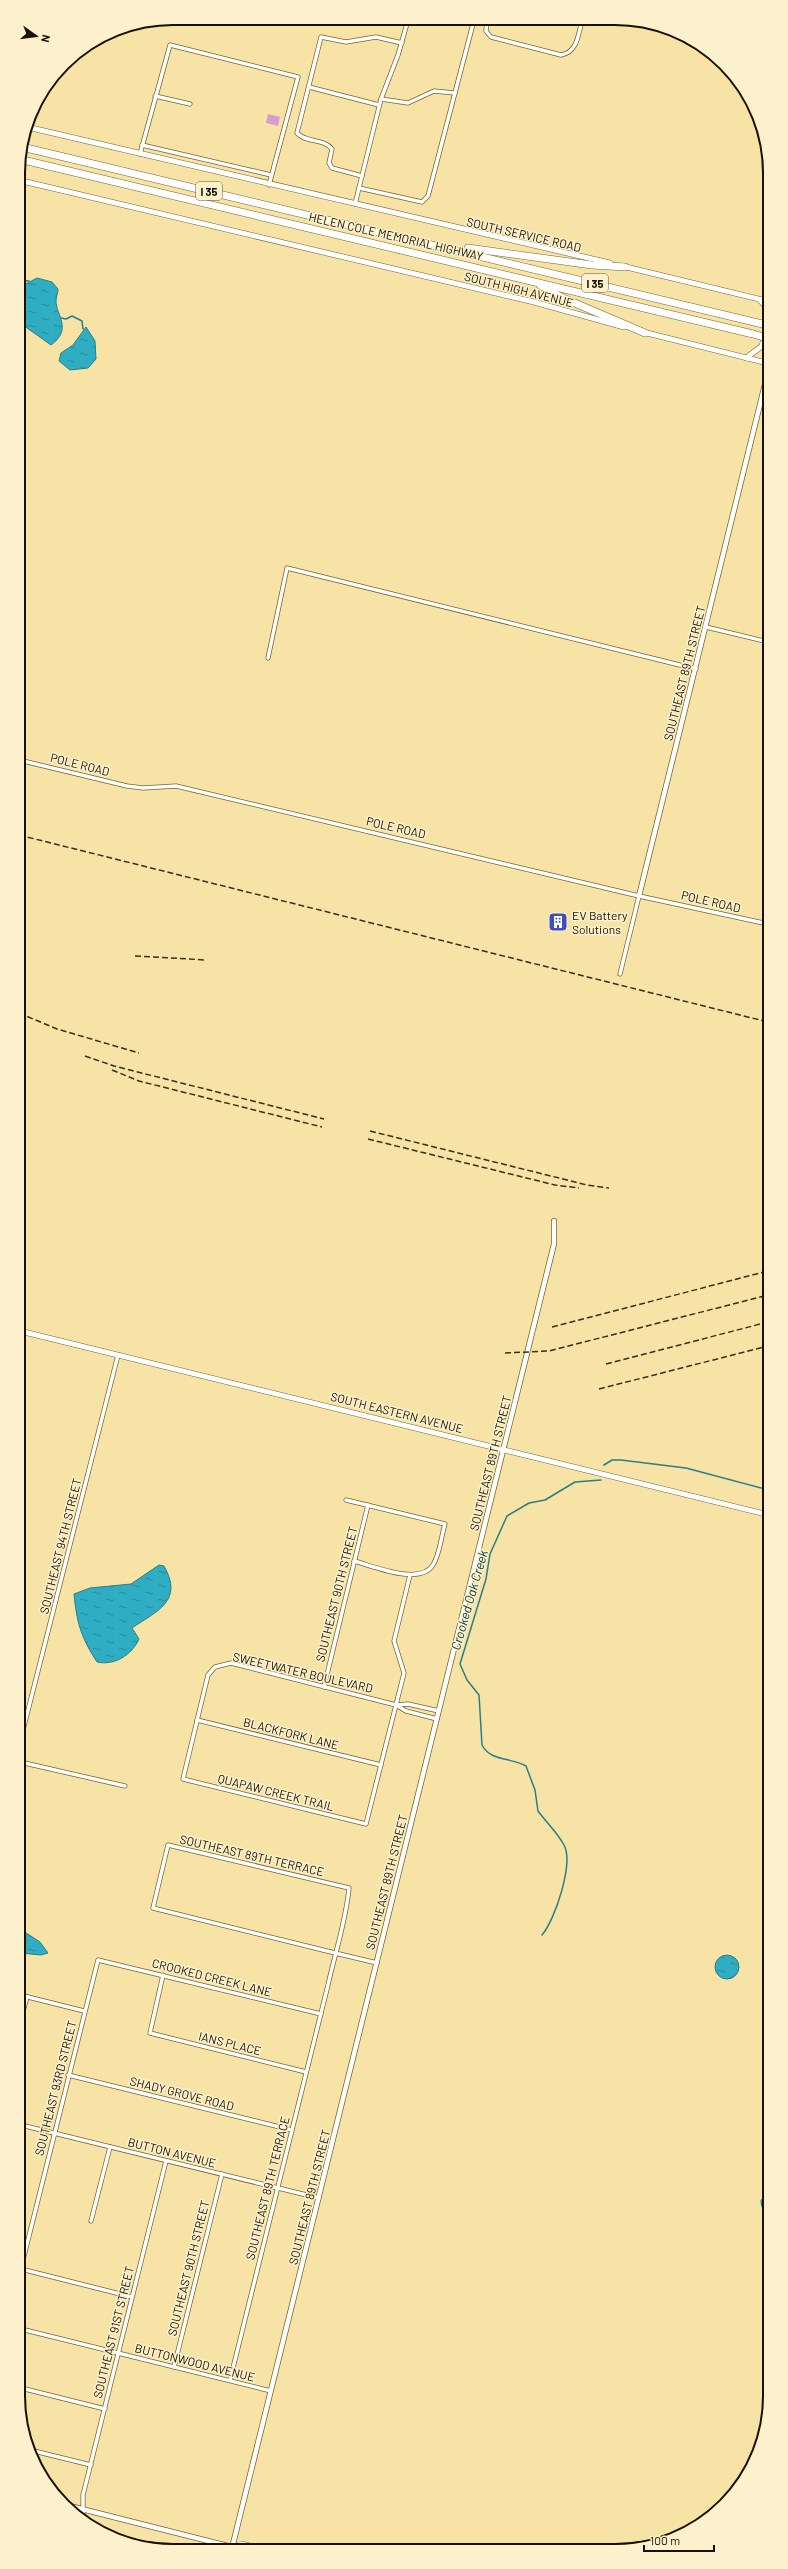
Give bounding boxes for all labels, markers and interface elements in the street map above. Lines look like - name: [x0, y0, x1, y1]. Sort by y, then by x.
- north arrow: [16, 16, 56, 56]
- text: N: [39, 33, 53, 44]
- road number: I 35: [196, 182, 222, 200]
- street label: HELEN COLE MEMORIAL HIGHWAY: [307, 209, 485, 263]
- street label: SOUTH SERVICE ROAD: [465, 214, 583, 254]
- street label: SOUTH HIGH AVENUE: [463, 269, 575, 309]
- road number: I 35: [582, 274, 608, 292]
- street label: SOUTHEAST 89TH STREET: [660, 604, 708, 742]
- street label: POLE ROAD: [49, 750, 111, 778]
- street label: POLE ROAD: [365, 813, 427, 841]
- street label: POLE ROAD: [680, 887, 742, 915]
- place label: EV Battery Solutions: [572, 908, 628, 936]
- building icon: EV Battery Solutions: [547, 911, 569, 933]
- street label: SOUTH EASTERN AVENUE: [329, 1389, 465, 1435]
- street label: SOUTHEAST 89TH STREET: [466, 1394, 514, 1532]
- street label: SOUTHEAST 94TH STREET: [36, 1477, 84, 1615]
- street label: SOUTHEAST 90TH STREET: [312, 1525, 360, 1663]
- water label: Crooked Oak Creek: [447, 1547, 491, 1652]
- street label: SWEETWATER BOULEVARD: [232, 1649, 374, 1695]
- street label: BLACKFORK LANE: [242, 1714, 340, 1752]
- street label: QUAPAW CREEK TRAIL: [217, 1771, 336, 1813]
- street label: SOUTHEAST 89TH STREET: [362, 1813, 410, 1951]
- street label: SOUTHEAST 89TH TERRACE: [179, 1832, 325, 1878]
- street label: CROOKED CREEK LANE: [151, 1955, 273, 1999]
- street label: SOUTHEAST 93RD STREET: [31, 2019, 79, 2157]
- street label: IANS PLACE: [197, 2028, 263, 2058]
- street label: SHADY GROVE ROAD: [129, 2073, 235, 2113]
- street label: SOUTHEAST 89TH TERRACE: [242, 2115, 292, 2261]
- street label: SOUTHEAST 89TH STREET: [285, 2128, 333, 2266]
- street label: BUTTON AVENUE: [126, 2134, 218, 2170]
- street label: SOUTHEAST 90TH STREET: [164, 2199, 212, 2337]
- street label: SOUTHEAST 91ST STREET: [90, 2264, 136, 2399]
- street label: BUTTONWOOD AVENUE: [134, 2340, 256, 2384]
- scale bar: [644, 2527, 714, 2553]
- text: 100 m: [650, 2533, 680, 2547]

